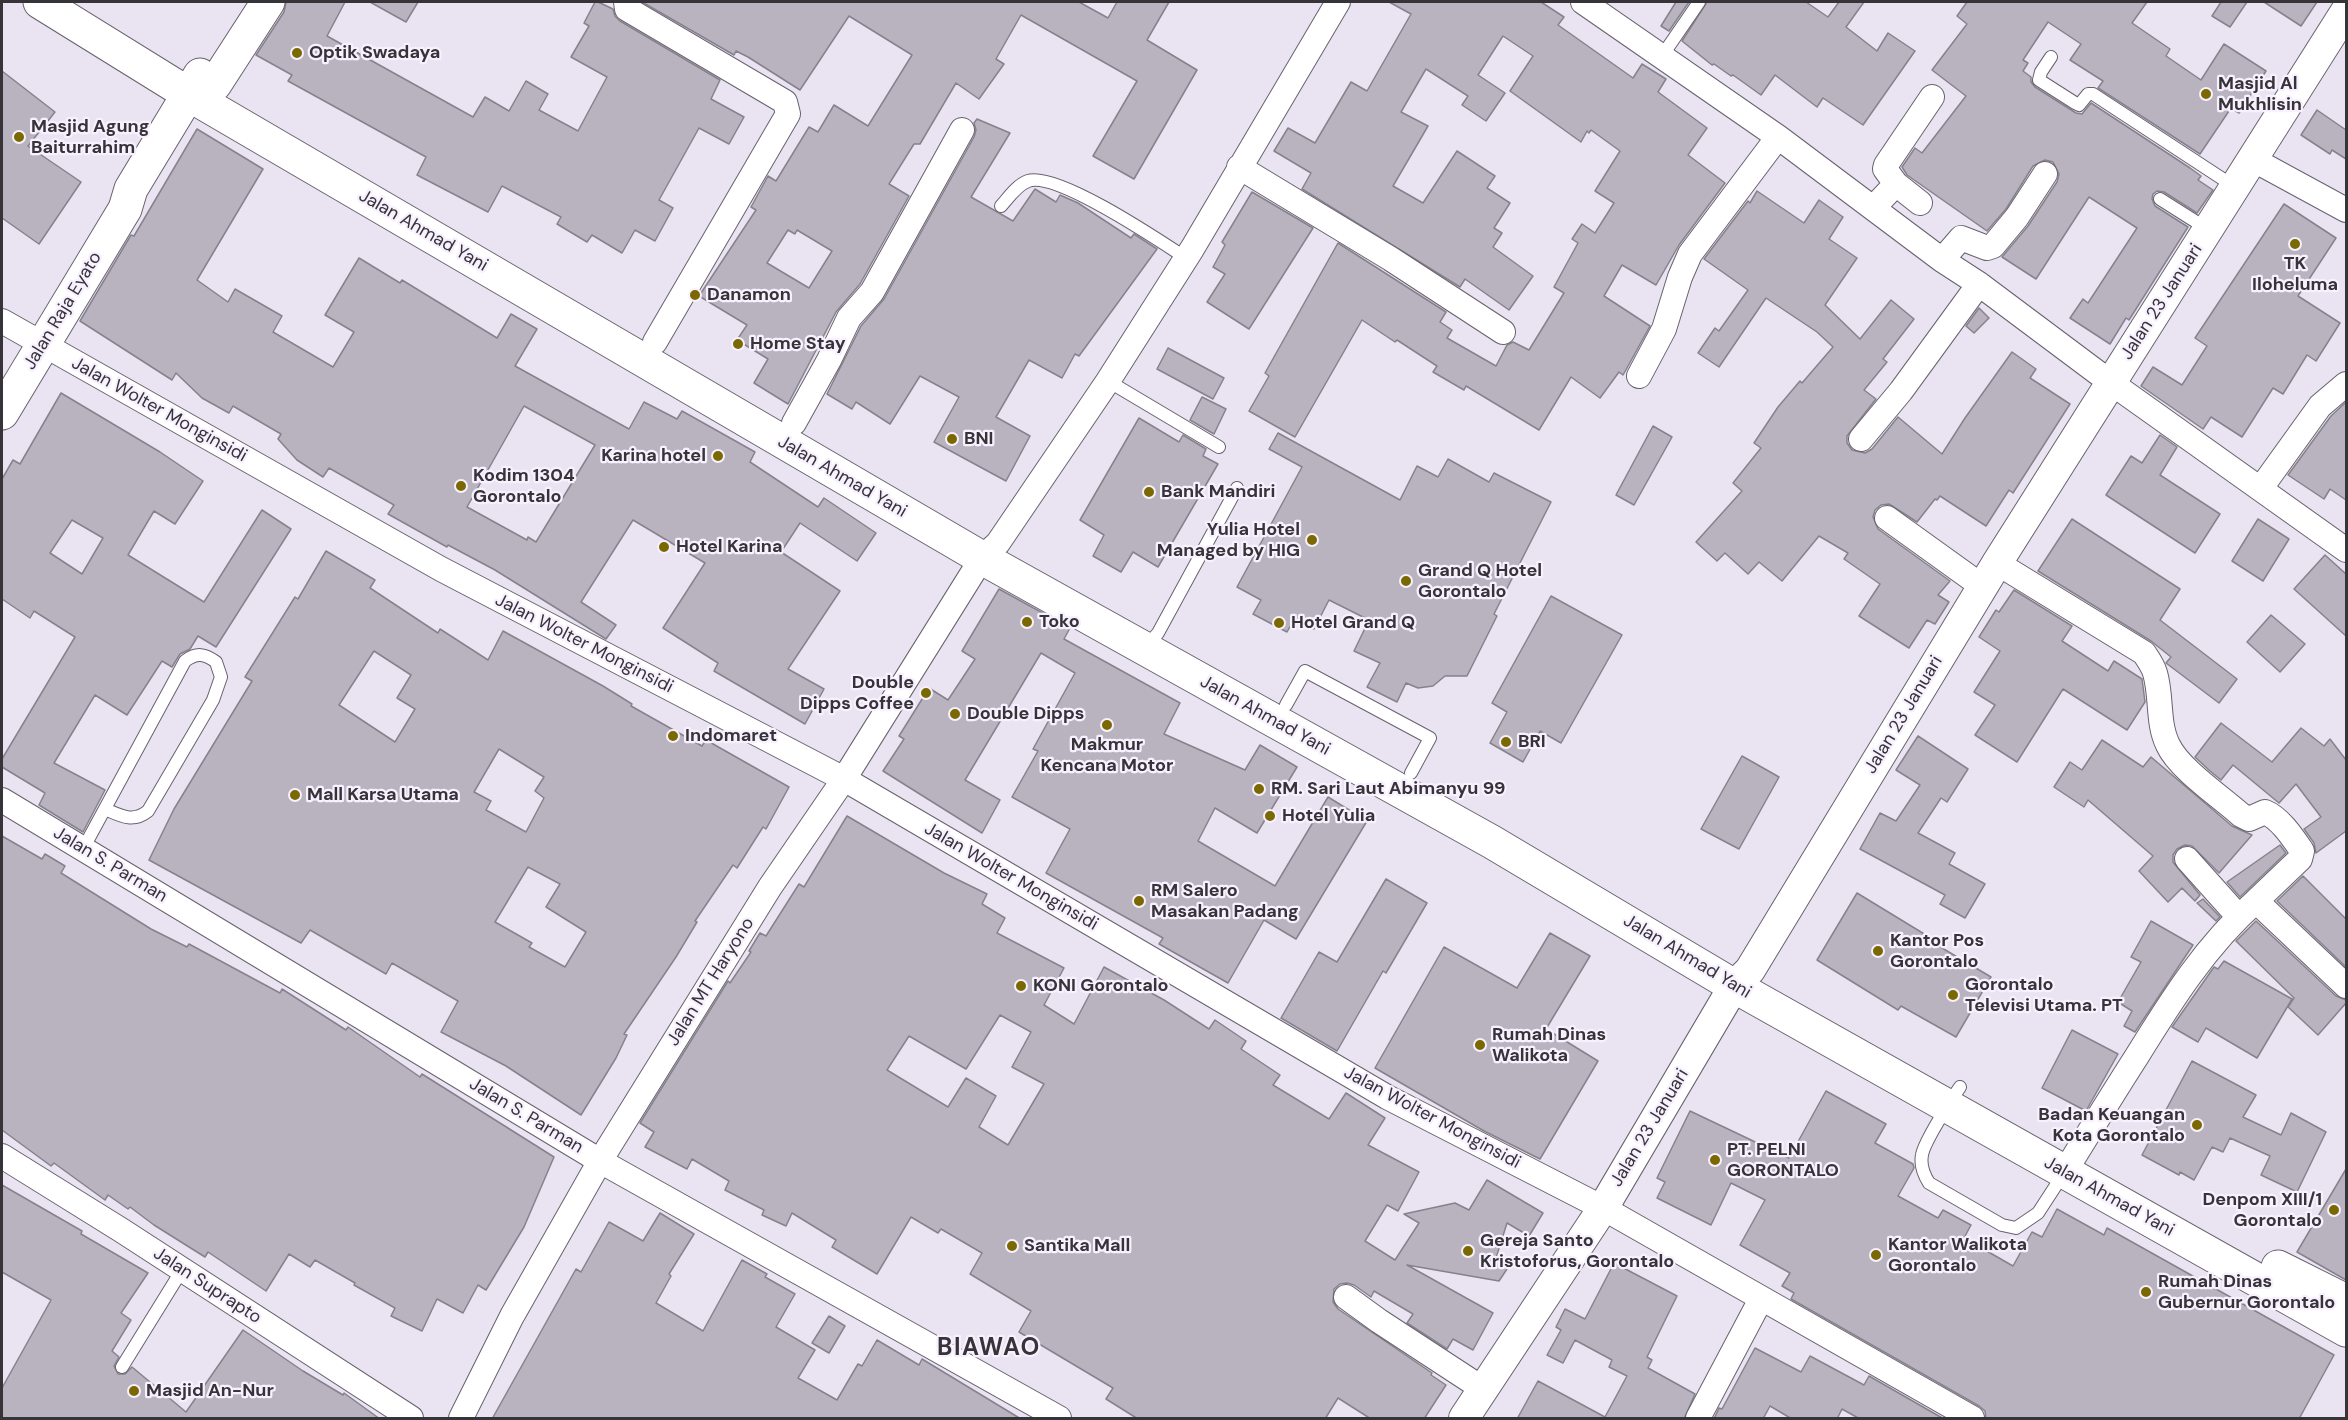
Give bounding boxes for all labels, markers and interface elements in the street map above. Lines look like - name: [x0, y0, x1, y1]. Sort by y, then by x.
- place label: Optik Swadaya: [309, 42, 440, 64]
- marker: Optik Swadaya: [290, 46, 304, 60]
- place label: Masjid Al Mukhlisin: [2218, 73, 2302, 116]
- marker: Masjid Al Mukhlisin: [2199, 87, 2213, 101]
- place label: Masjid Agung Baiturrahim: [31, 116, 149, 158]
- marker: Masjid Agung Baiturrahim: [12, 130, 26, 144]
- street label: Jalan Ahmad Yani: [355, 185, 491, 277]
- marker: TK Iloheluma: [2288, 237, 2302, 251]
- street label: Jalan 23 Januari: [2117, 240, 2207, 364]
- street label: Jalan Raja Eyato: [19, 248, 107, 374]
- place label: TK Iloheluma: [2252, 253, 2338, 296]
- place label: Danamon: [707, 284, 791, 306]
- marker: Danamon: [688, 288, 702, 302]
- place label: Home Stay: [750, 333, 846, 355]
- marker: Home Stay: [731, 337, 745, 351]
- street label: Jalan Wolter Monginsidi: [68, 353, 250, 467]
- place label: BNI: [964, 428, 994, 450]
- street label: Jalan Ahmad Yani: [774, 431, 910, 523]
- marker: BNI: [945, 432, 959, 446]
- place label: Karina hotel: [601, 445, 706, 467]
- marker: Karina hotel: [711, 449, 725, 463]
- place label: Kodim 1304 Gorontalo: [473, 465, 575, 508]
- marker: Kodim 1304 Gorontalo: [454, 479, 468, 493]
- place label: Bank Mandiri: [1161, 481, 1275, 503]
- marker: Bank Mandiri: [1142, 485, 1156, 499]
- place label: Yulia Hotel Managed by HIG: [1157, 519, 1300, 562]
- marker: Yulia Hotel Managed by HIG: [1305, 533, 1319, 547]
- place label: Hotel Karina: [676, 536, 783, 558]
- marker: Hotel Karina: [657, 540, 671, 554]
- place label: Grand Q Hotel Gorontalo: [1418, 560, 1542, 602]
- marker: Grand Q Hotel Gorontalo: [1399, 574, 1413, 588]
- street label: Jalan Wolter Monginsidi: [491, 590, 677, 698]
- place label: Toko: [1039, 611, 1080, 633]
- place label: Hotel Grand Q: [1291, 612, 1415, 634]
- marker: Toko: [1020, 615, 1034, 629]
- marker: Hotel Grand Q: [1272, 616, 1286, 630]
- street label: Jalan 23 Januari: [1860, 652, 1948, 778]
- street label: Jalan Ahmad Yani: [1196, 671, 1334, 761]
- place label: Double Dipps Coffee: [800, 672, 914, 714]
- marker: Double Dipps Coffee: [919, 686, 933, 700]
- place label: Double Dipps: [967, 703, 1084, 725]
- marker: Double Dipps: [948, 707, 962, 721]
- marker: Makmur Kencana Motor: [1100, 718, 1114, 732]
- place label: Indomaret: [685, 725, 777, 747]
- marker: Indomaret: [666, 729, 680, 743]
- place label: BRI: [1518, 731, 1546, 753]
- place label: Makmur Kencana Motor: [1041, 734, 1173, 777]
- marker: BRI: [1499, 735, 1513, 749]
- place label: RM. Sari Laut Abimanyu 99: [1271, 778, 1506, 800]
- marker: RM. Sari Laut Abimanyu 99: [1252, 782, 1266, 796]
- place label: Mall Karsa Utama: [307, 784, 459, 806]
- marker: Mall Karsa Utama: [288, 788, 302, 802]
- place label: Hotel Yulia: [1282, 805, 1375, 827]
- marker: Hotel Yulia: [1263, 809, 1277, 823]
- street label: Jalan Wolter Monginsidi: [920, 818, 1102, 936]
- street label: Jalan S. Parman: [49, 822, 171, 908]
- place label: RM Salero Masakan Padang: [1151, 880, 1299, 922]
- marker: RM Salero Masakan Padang: [1132, 894, 1146, 908]
- street label: Jalan Ahmad Yani: [1619, 910, 1755, 1004]
- street label: Jalan MT Haryono: [663, 914, 759, 1050]
- place label: Kantor Pos Gorontalo: [1890, 930, 1984, 972]
- marker: Kantor Pos Gorontalo: [1871, 944, 1885, 958]
- place label: Gorontalo Televisi Utama. PT: [1965, 974, 2123, 1016]
- place label: KONI Gorontalo: [1033, 975, 1169, 997]
- marker: KONI Gorontalo: [1014, 979, 1028, 993]
- marker: Gorontalo Televisi Utama. PT: [1946, 988, 1960, 1002]
- place label: Rumah Dinas Walikota: [1492, 1024, 1606, 1066]
- marker: Rumah Dinas Walikota: [1473, 1038, 1487, 1052]
- street label: Jalan Wolter Monginsidi: [1340, 1062, 1524, 1174]
- street label: Jalan 23 Januari: [1606, 1065, 1694, 1191]
- street label: Jalan S. Parman: [465, 1073, 587, 1159]
- place label: Badan Keuangan Kota Gorontalo: [2038, 1104, 2185, 1146]
- marker: Badan Keuangan Kota Gorontalo: [2190, 1118, 2204, 1132]
- place label: PT. PELNI GORONTALO: [1727, 1139, 1839, 1182]
- street label: Jalan Ahmad Yani: [2040, 1152, 2178, 1242]
- marker: PT. PELNI GORONTALO: [1708, 1153, 1722, 1167]
- place label: Denpom XIII/1 Gorontalo: [2202, 1189, 2322, 1232]
- marker: Denpom XIII/1 Gorontalo: [2327, 1203, 2341, 1217]
- place label: Gereja Santo Kristoforus, Gorontalo: [1480, 1230, 1674, 1272]
- place label: Kantor Walikota Gorontalo: [1888, 1234, 2027, 1276]
- place label: Santika Mall: [1024, 1235, 1130, 1257]
- marker: Santika Mall: [1005, 1239, 1019, 1253]
- street label: Jalan Suprapto: [149, 1243, 265, 1329]
- marker: Gereja Santo Kristoforus, Gorontalo: [1461, 1244, 1475, 1258]
- marker: Kantor Walikota Gorontalo: [1869, 1248, 1883, 1262]
- place label: Rumah Dinas Gubernur Gorontalo: [2158, 1271, 2335, 1314]
- marker: Rumah Dinas Gubernur Gorontalo: [2139, 1285, 2153, 1299]
- district label: BIAWAO: [937, 1335, 1041, 1363]
- place label: Masjid An-Nur: [146, 1380, 274, 1402]
- marker: Masjid An-Nur: [127, 1384, 141, 1398]

